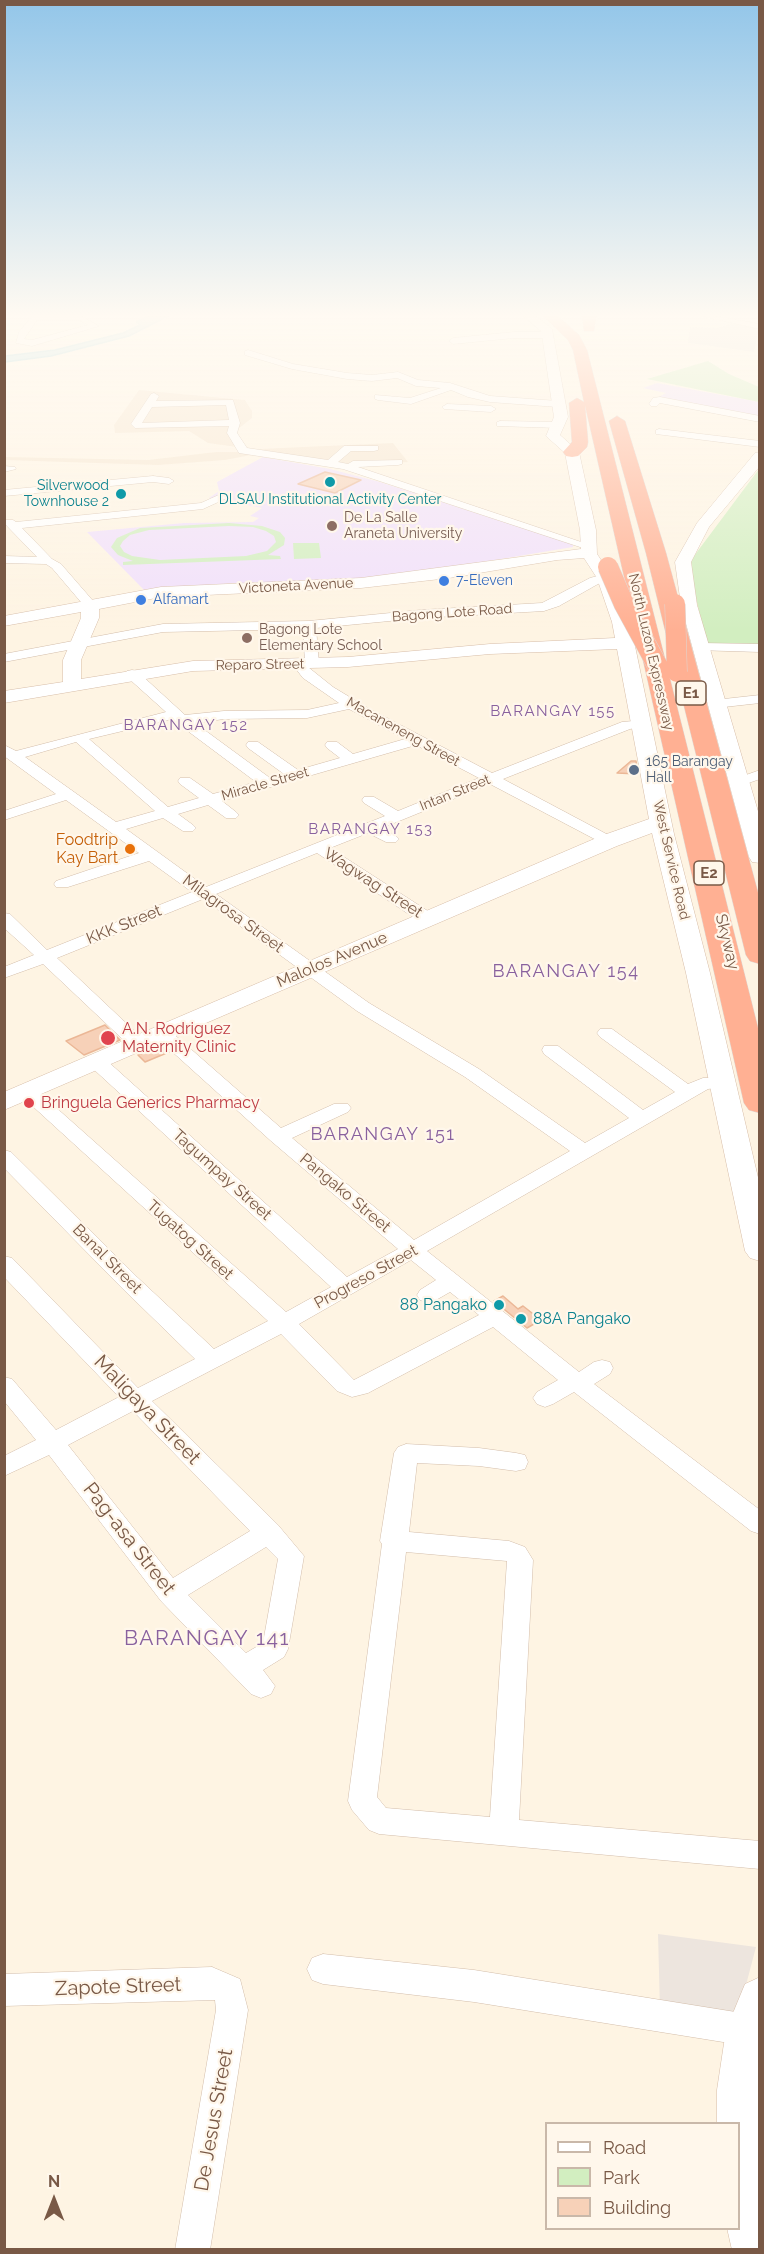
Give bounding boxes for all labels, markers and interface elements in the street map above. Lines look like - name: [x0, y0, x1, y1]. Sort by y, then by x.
- marker: DLSAU Institutional Activity Center: [323, 475, 337, 489]
- place label: Silverwood Townhouse 2: [24, 478, 109, 510]
- marker: Silverwood Townhouse 2: [114, 487, 128, 501]
- place label: DLSAU Institutional Activity Center: [219, 492, 441, 508]
- place label: De La Salle Araneta University: [344, 510, 462, 542]
- marker: De La Salle Araneta University: [325, 519, 339, 533]
- street label: North Luzon Expressway: [625, 572, 677, 732]
- place label: 7-Eleven: [456, 573, 513, 589]
- marker: 7-Eleven: [437, 574, 451, 588]
- street label: Victoneta Avenue: [238, 575, 354, 597]
- place label: Alfamart: [153, 592, 209, 608]
- marker: Alfamart: [134, 593, 148, 607]
- street label: Bagong Lote Road: [391, 600, 513, 626]
- place label: Bagong Lote Elementary School: [259, 622, 382, 654]
- marker: Bagong Lote Elementary School: [240, 631, 254, 645]
- street label: Reparo Street: [215, 656, 305, 674]
- road number: E1: [676, 681, 706, 705]
- street label: Macaneneng Street: [343, 694, 463, 770]
- district label: BARANGAY 155: [490, 702, 616, 720]
- district label: BARANGAY 152: [123, 716, 249, 734]
- place label: 165 Barangay Hall: [646, 754, 733, 786]
- marker: 165 Barangay Hall: [627, 763, 641, 777]
- street label: Miracle Street: [219, 764, 311, 804]
- street label: Intan Street: [417, 771, 493, 815]
- street label: West Service Road: [649, 799, 693, 921]
- district label: BARANGAY 153: [308, 820, 434, 838]
- place label: Foodtrip Kay Bart: [56, 830, 118, 868]
- marker: Foodtrip Kay Bart: [123, 842, 137, 856]
- street label: Wagwag Street: [320, 844, 426, 922]
- road number: E2: [694, 861, 724, 885]
- street label: Milagrosa Street: [179, 871, 287, 957]
- street label: KKK Street: [84, 901, 164, 949]
- street label: Skyway: [711, 912, 743, 972]
- street label: Malolos Avenue: [274, 928, 390, 992]
- district label: BARANGAY 154: [493, 961, 639, 983]
- place label: A.N. Rodriguez Maternity Clinic: [122, 1019, 236, 1057]
- marker: A.N. Rodriguez Maternity Clinic: [99, 1029, 117, 1047]
- place label: Bringuela Generics Pharmacy: [41, 1093, 260, 1113]
- marker: Bringuela Generics Pharmacy: [22, 1096, 36, 1110]
- district label: BARANGAY 151: [311, 1124, 455, 1146]
- street label: Tagumpay Street: [169, 1126, 275, 1224]
- street label: Pangako Street: [296, 1149, 394, 1237]
- street label: Tugatog Street: [143, 1196, 237, 1284]
- street label: Banal Street: [68, 1220, 146, 1298]
- street label: Progreso Street: [311, 1241, 421, 1313]
- place label: 88 Pangako: [400, 1295, 487, 1315]
- marker: 88 Pangako: [492, 1298, 506, 1312]
- place label: 88A Pangako: [533, 1309, 631, 1329]
- marker: 88A Pangako: [514, 1312, 528, 1326]
- street label: Maligaya Street: [89, 1350, 205, 1470]
- street label: Pag-asa Street: [78, 1478, 180, 1600]
- district label: BARANGAY 141: [124, 1626, 290, 1652]
- street label: Zapote Street: [54, 1973, 182, 2001]
- street label: De Jesus Street: [190, 2047, 238, 2193]
- legend: [545, 2122, 740, 2230]
- text: Road: [603, 2137, 646, 2158]
- text: Park: [603, 2167, 640, 2188]
- north arrow: [24, 2170, 84, 2230]
- text: N: [48, 2172, 60, 2191]
- text: Building: [603, 2197, 671, 2218]

